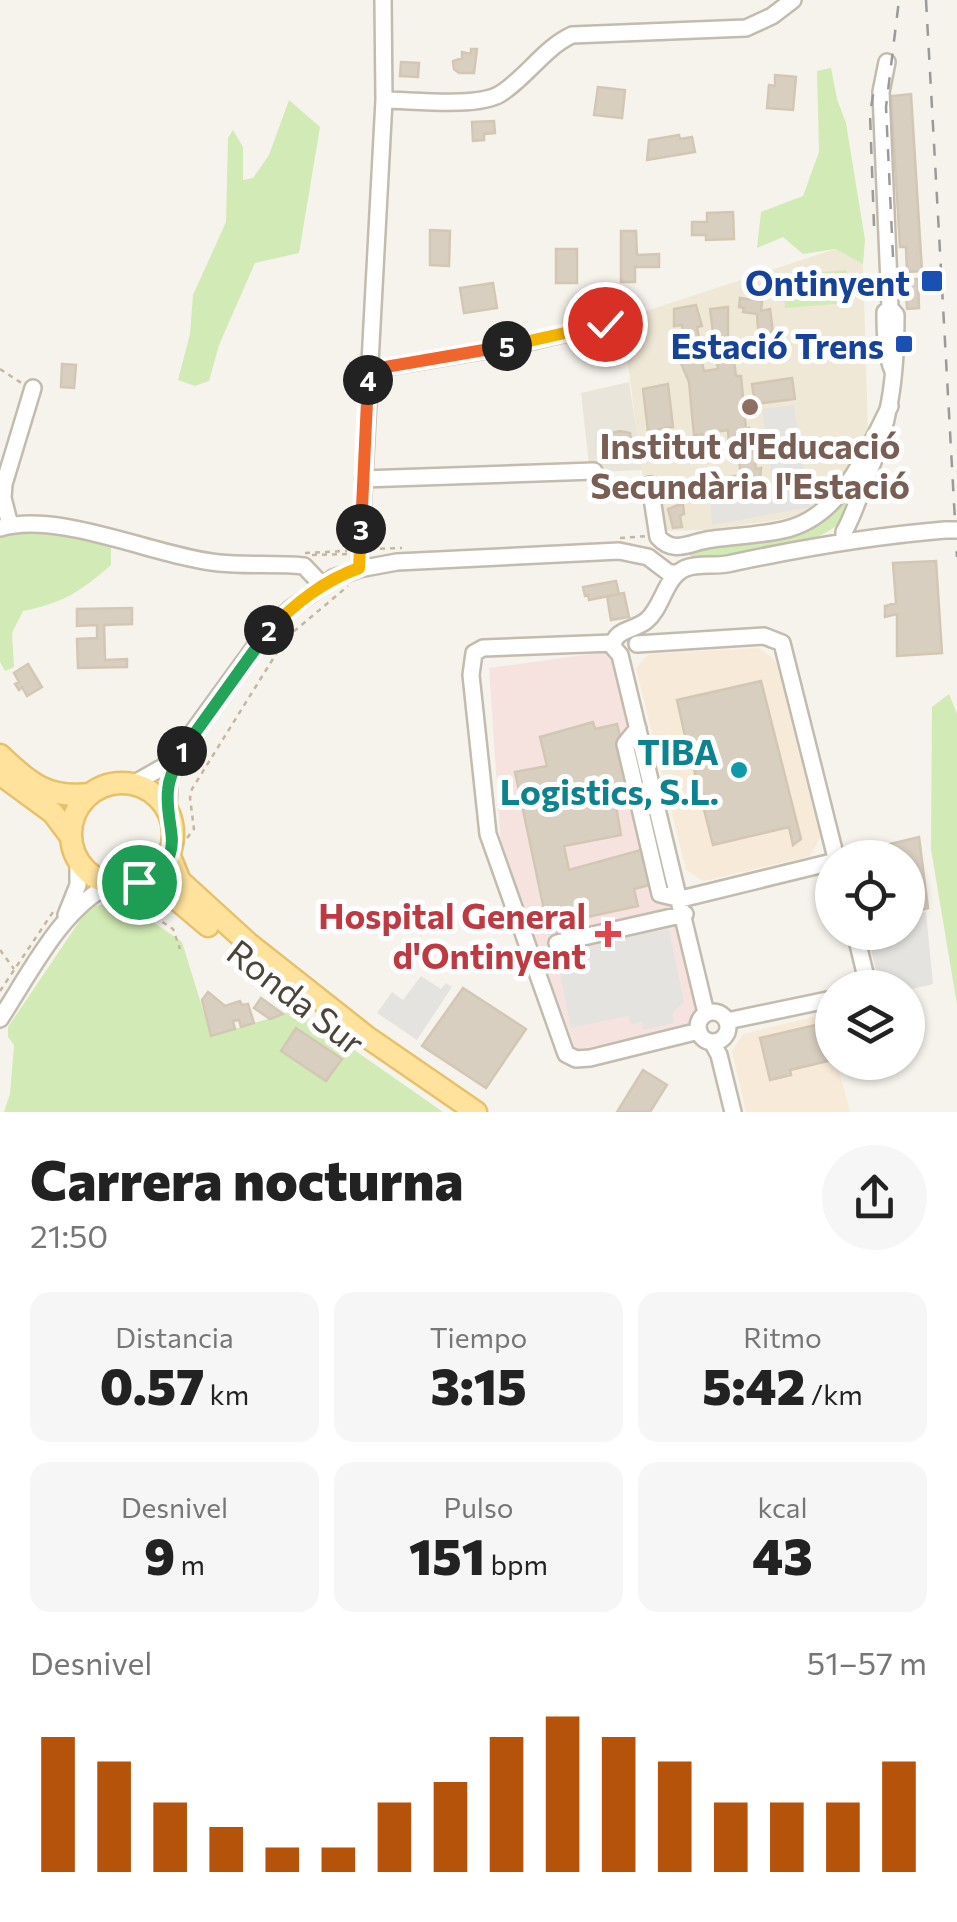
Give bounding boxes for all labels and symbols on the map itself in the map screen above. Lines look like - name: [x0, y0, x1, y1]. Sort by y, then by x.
- place label: Ontinyent: [745, 260, 910, 303]
- marker: Ontinyent: [919, 268, 945, 294]
- pin: [563, 282, 648, 367]
- pin: 5: [482, 321, 532, 371]
- place label: Estació Trens: [670, 323, 884, 366]
- marker: Estació Trens: [893, 333, 915, 355]
- pin: 4: [343, 355, 393, 405]
- marker: Institut d'Educació Secundària l'Estació: [739, 396, 761, 418]
- place label: Institut d'Educació Secundària l'Estació: [590, 423, 910, 506]
- pin: 3: [336, 504, 386, 554]
- pin: 2: [244, 605, 294, 655]
- pin: 1: [157, 726, 207, 776]
- place label: TIBA Logistics, S.L.: [500, 729, 719, 812]
- marker: TIBA Logistics, S.L.: [728, 759, 750, 781]
- pin: [97, 840, 182, 925]
- place label: Hospital General d'Ontinyent: [318, 893, 586, 976]
- marker: Hospital General d'Ontinyent: [595, 921, 621, 947]
- street label: Ronda Sur: [220, 929, 374, 1063]

